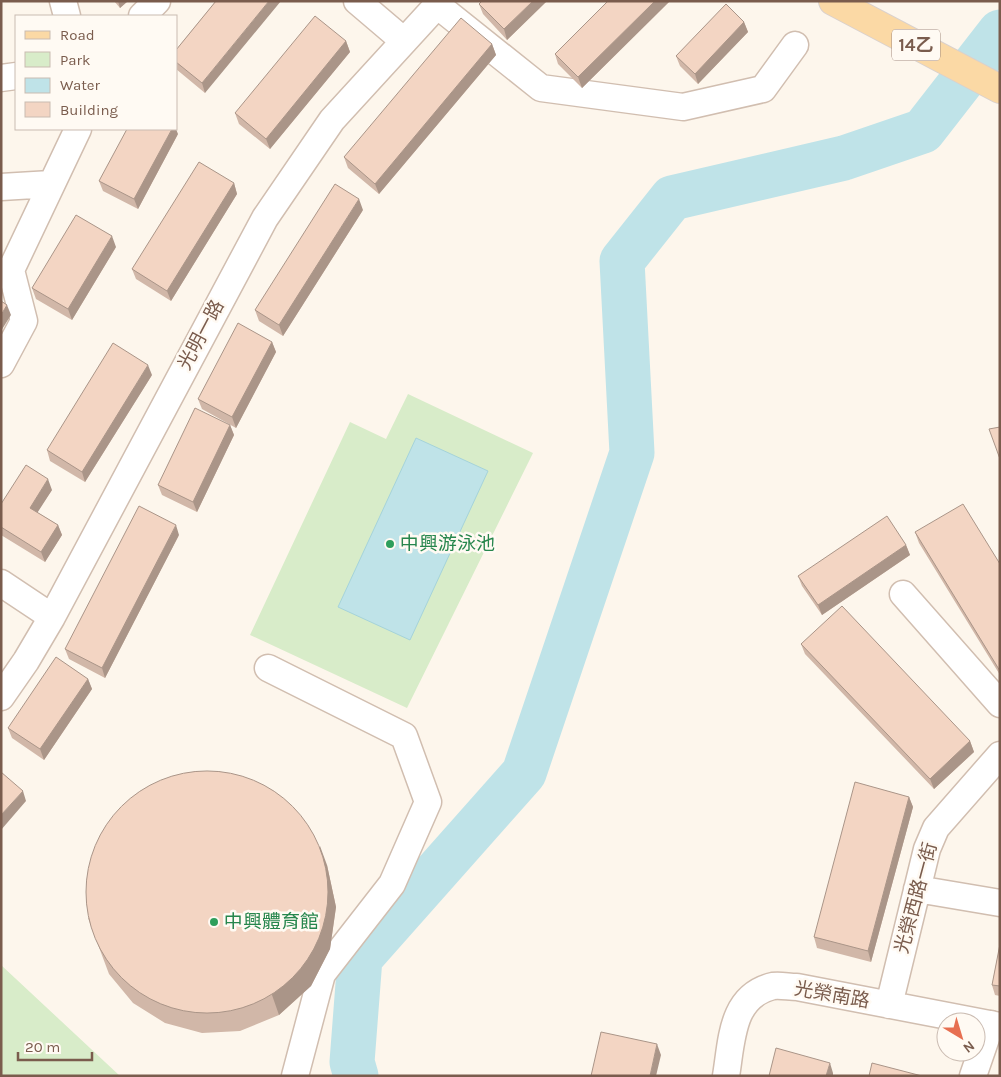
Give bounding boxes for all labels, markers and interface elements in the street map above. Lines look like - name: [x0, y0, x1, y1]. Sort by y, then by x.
- legend: [15, 15, 178, 130]
- text: Road: [60, 26, 95, 44]
- road number: 14乙: [892, 30, 940, 60]
- text: Park: [60, 51, 90, 69]
- text: Water: [60, 76, 101, 94]
- text: Building: [60, 101, 118, 119]
- street label: 光明一路: [173, 296, 229, 374]
- place label: 中興游泳池: [400, 533, 495, 555]
- marker: 中興游泳池: [384, 538, 396, 550]
- street label: 光榮西路一街: [891, 840, 941, 956]
- place label: 中興體育館: [224, 911, 319, 933]
- marker: 中興體育館: [208, 916, 220, 928]
- street label: 光榮南路: [793, 978, 871, 1012]
- north arrow: [936, 1012, 986, 1062]
- scale bar: [18, 1030, 91, 1062]
- text: N: [960, 1037, 978, 1057]
- text: 20 m: [25, 1038, 60, 1056]

